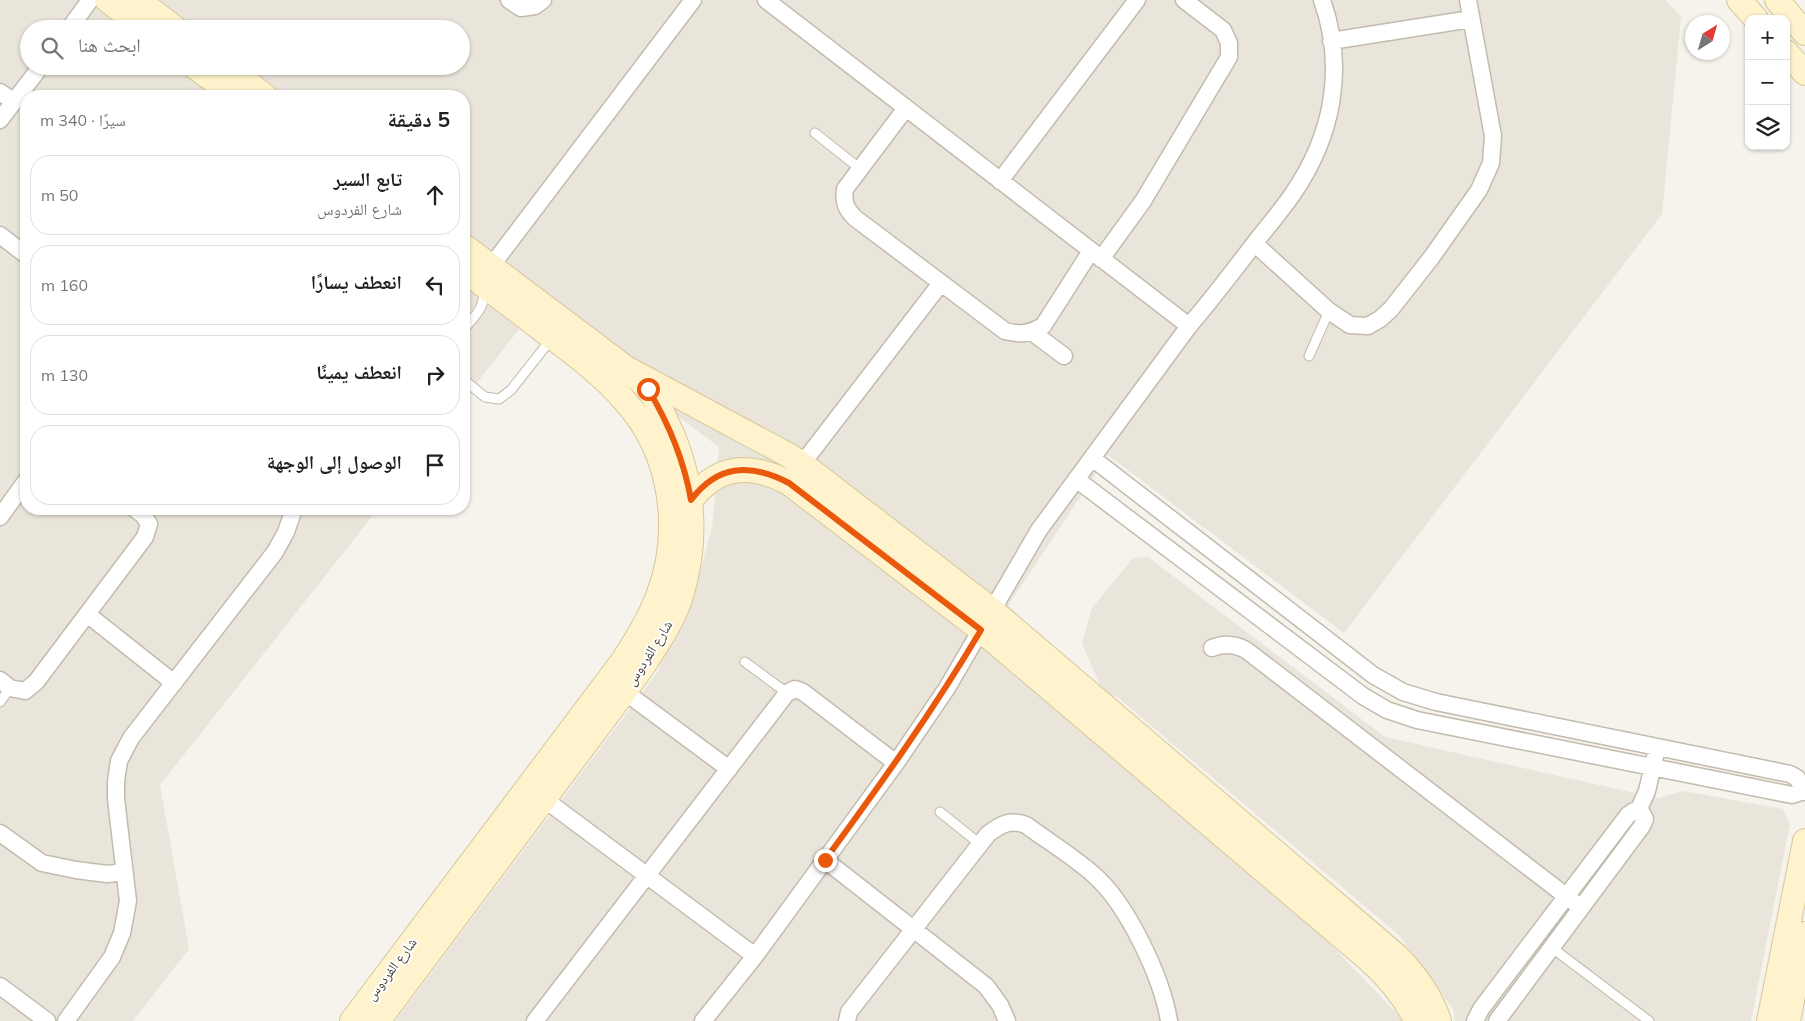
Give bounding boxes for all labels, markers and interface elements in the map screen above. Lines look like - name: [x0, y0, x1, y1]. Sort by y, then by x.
- north arrow: [1685, 15, 1730, 60]
- map controls: [1745, 15, 1790, 150]
- button: +: [1745, 15, 1790, 60]
- search box: [20, 20, 470, 75]
- text: ابحث هنا: [78, 33, 141, 57]
- icon: search: [38, 34, 66, 62]
- button: −: [1745, 60, 1790, 105]
- button: layers: [1745, 105, 1790, 150]
- text: 5 دقيقة: [388, 106, 450, 132]
- text: سيرًا · 340 m: [40, 110, 126, 130]
- text: تابع السير: [333, 167, 402, 191]
- icon: ahead: [421, 181, 449, 209]
- text: 50 m: [41, 185, 78, 205]
- text: شارع الفردوس: [317, 199, 402, 219]
- text: انعطف يسارًا: [311, 270, 402, 294]
- icon: left: [421, 271, 449, 299]
- text: 160 m: [41, 275, 88, 295]
- text: انعطف يمينًا: [316, 360, 402, 384]
- icon: right: [421, 361, 449, 389]
- text: 130 m: [41, 365, 88, 385]
- route start: [637, 378, 660, 401]
- text: الوصول إلى الوجهة: [267, 450, 402, 474]
- icon: arrive: [421, 451, 449, 479]
- street label: شارع الفردوس: [622, 617, 677, 690]
- route end: [814, 849, 837, 872]
- street label: شارع الفردوس: [361, 934, 421, 1005]

